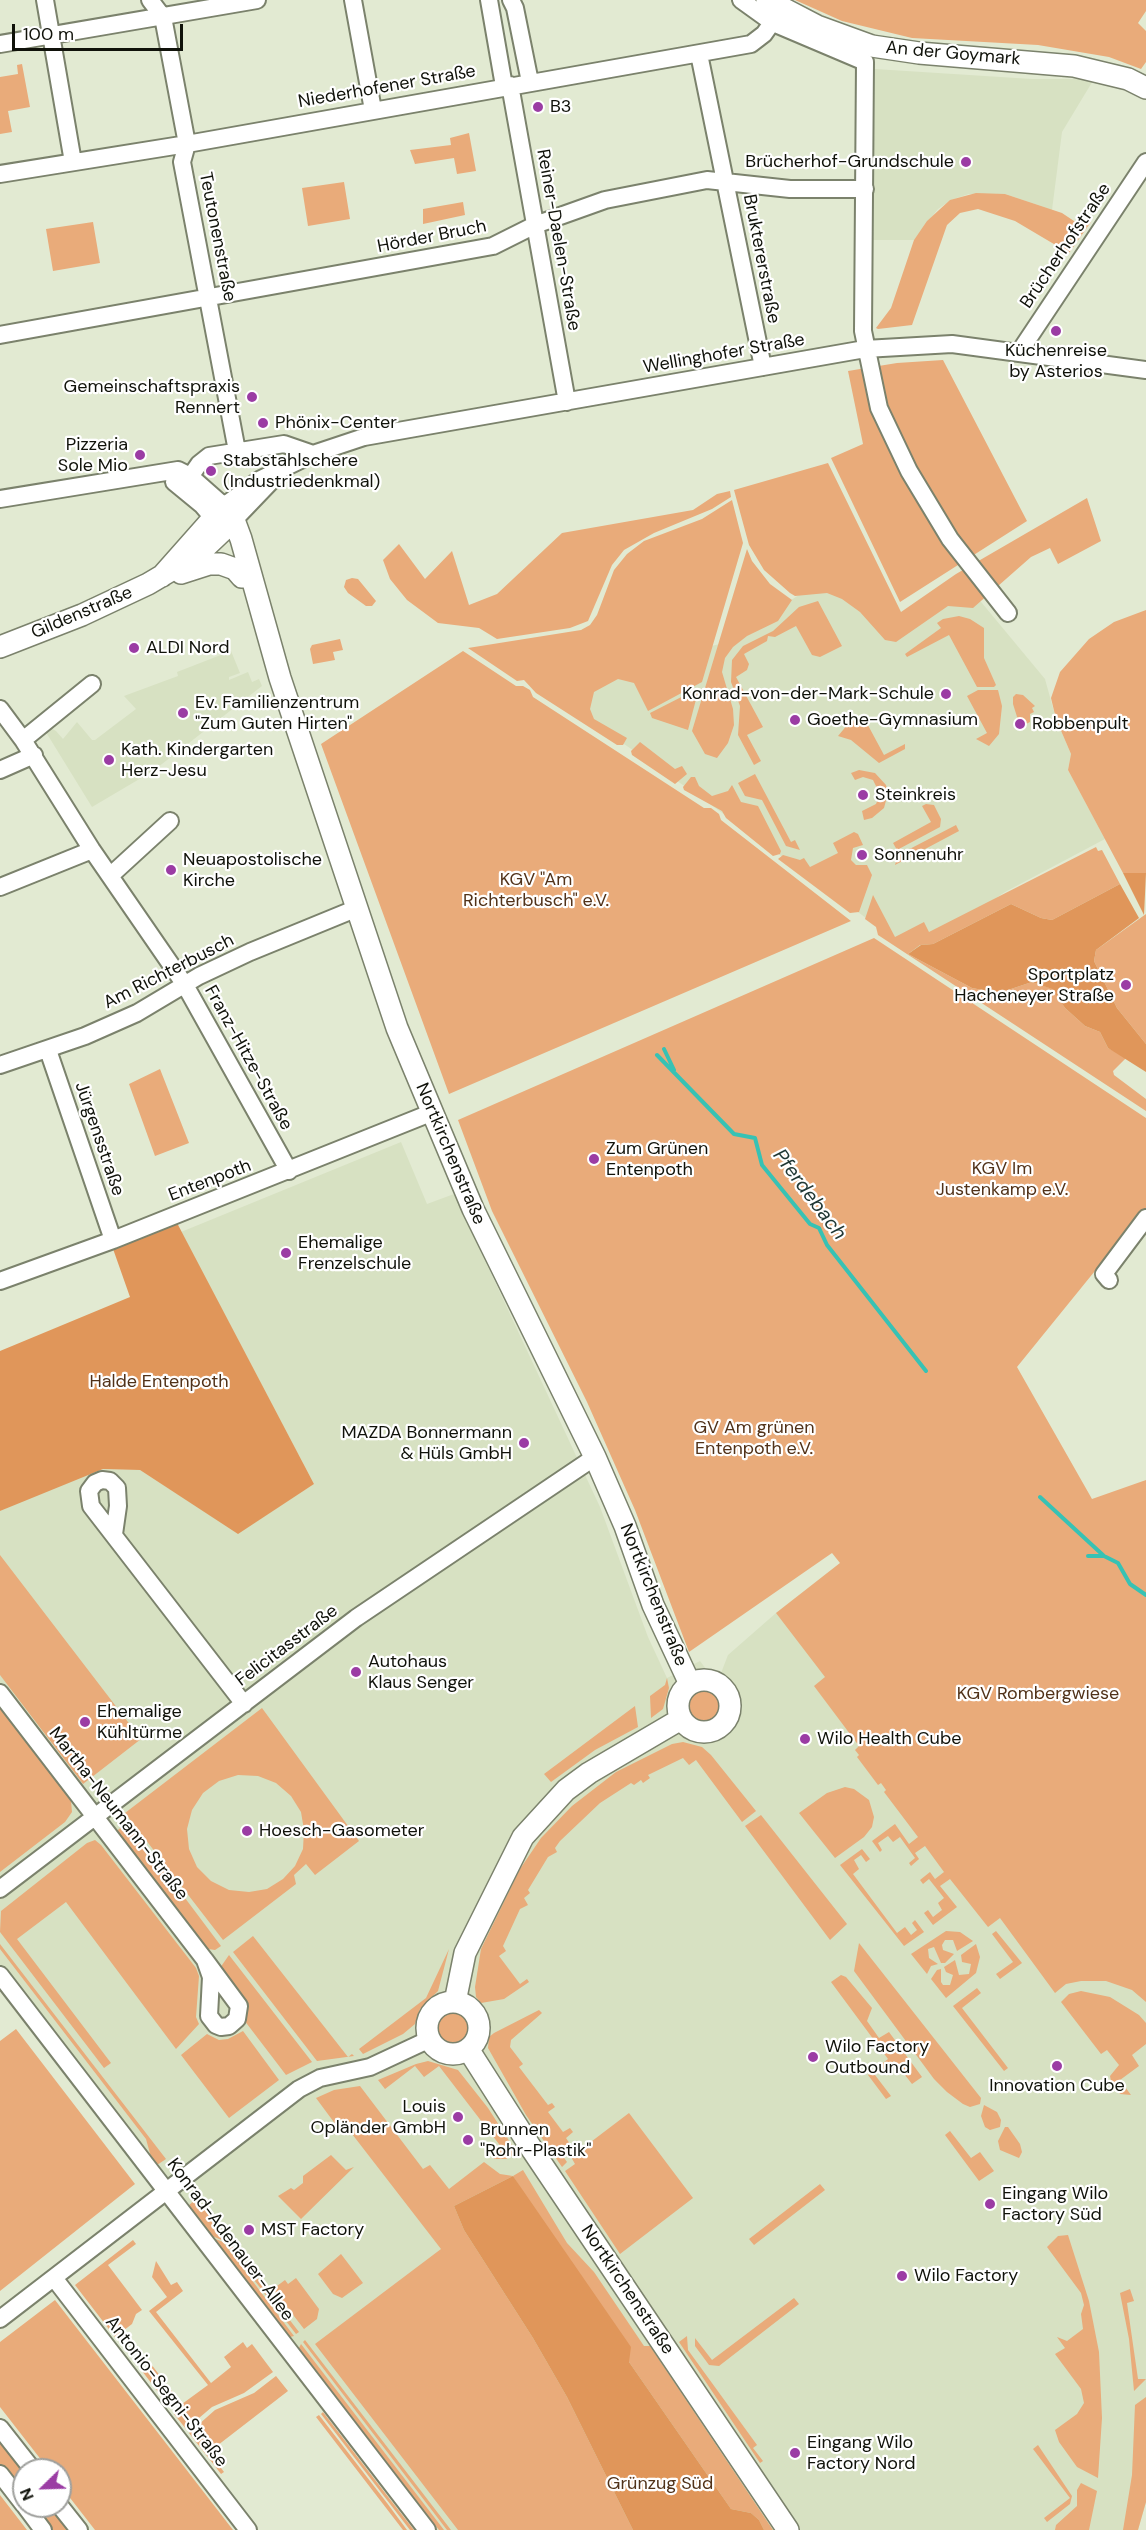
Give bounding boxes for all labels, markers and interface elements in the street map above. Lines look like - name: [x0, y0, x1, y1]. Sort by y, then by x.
- scale bar: [15, 12, 186, 50]
- text: 100 m: [23, 22, 74, 46]
- street label: An der Goymark: [885, 37, 1021, 71]
- street label: Niederhofener Straße: [297, 61, 477, 113]
- place label: B3: [550, 96, 571, 118]
- marker: B3: [531, 100, 545, 114]
- street label: Reiner-Daelen-Straße: [531, 147, 585, 333]
- place label: Brücherhof-Grundschule: [745, 151, 954, 173]
- marker: Brücherhof-Grundschule: [959, 155, 973, 169]
- street label: Teutonenstraße: [194, 170, 240, 304]
- street label: Brücherhofstraße: [1016, 179, 1116, 313]
- street label: Bruktererstraße: [738, 193, 784, 325]
- street label: Hörder Bruch: [376, 216, 488, 258]
- marker: Küchenreise by Asterios: [1049, 324, 1063, 338]
- street label: Wellinghofer Straße: [642, 329, 806, 379]
- place label: Küchenreise by Asterios: [1005, 340, 1107, 382]
- place label: Gemeinschaftspraxis Rennert: [64, 376, 240, 418]
- marker: Gemeinschaftspraxis Rennert: [245, 390, 259, 404]
- place label: Phönix-Center: [275, 412, 397, 434]
- marker: Phönix-Center: [256, 416, 270, 430]
- place label: Pizzeria Sole Mio: [58, 434, 128, 476]
- marker: Pizzeria Sole Mio: [133, 448, 147, 462]
- place label: Stabstahlschere (Industriedenkmal): [223, 450, 380, 492]
- marker: Stabstahlschere (Industriedenkmal): [204, 464, 218, 478]
- street label: Gildenstraße: [28, 582, 136, 644]
- place label: ALDI Nord: [146, 637, 230, 659]
- marker: ALDI Nord: [127, 641, 141, 655]
- place label: Konrad-von-der-Mark-Schule: [682, 683, 934, 705]
- marker: Konrad-von-der-Mark-Schule: [939, 687, 953, 701]
- place label: Ev. Familienzentrum "Zum Guten Hirten": [195, 692, 359, 734]
- marker: Ev. Familienzentrum "Zum Guten Hirten": [176, 706, 190, 720]
- place label: Goethe-Gymnasium: [807, 709, 978, 731]
- marker: Goethe-Gymnasium: [788, 713, 802, 727]
- place label: Robbenpult: [1032, 713, 1129, 735]
- marker: Robbenpult: [1013, 717, 1027, 731]
- place label: Kath. Kindergarten Herz-Jesu: [121, 739, 273, 782]
- marker: Kath. Kindergarten Herz-Jesu: [102, 753, 116, 767]
- place label: Steinkreis: [875, 784, 956, 806]
- marker: Steinkreis: [856, 788, 870, 802]
- place label: Sonnenuhr: [874, 844, 964, 866]
- marker: Sonnenuhr: [855, 848, 869, 862]
- place label: Neuapostolische Kirche: [183, 849, 322, 892]
- marker: Neuapostolische Kirche: [164, 863, 178, 877]
- park label: KGV "Am Richterbusch" e.V.: [463, 869, 609, 912]
- street label: Am Richterbusch: [100, 930, 238, 1014]
- place label: Sportplatz Hacheneyer Straße: [954, 964, 1114, 1006]
- marker: Sportplatz Hacheneyer Straße: [1119, 978, 1133, 992]
- street label: Franz-Hitze-Straße: [199, 982, 297, 1134]
- street label: Jürgensstraße: [69, 1079, 129, 1199]
- street label: Nortkirchenstraße: [410, 1080, 490, 1228]
- place label: Zum Grünen Entenpoth: [606, 1138, 708, 1180]
- water label: Pferdebach: [767, 1145, 851, 1245]
- marker: Zum Grünen Entenpoth: [587, 1152, 601, 1166]
- street label: Entenpoth: [166, 1155, 254, 1207]
- park label: KGV Im Justenkamp e.V.: [936, 1158, 1068, 1200]
- place label: Ehemalige Frenzelschule: [298, 1232, 411, 1274]
- marker: Ehemalige Frenzelschule: [279, 1246, 293, 1260]
- park label: Halde Entenpoth: [89, 1371, 229, 1393]
- park label: GV Am grünen Entenpoth e.V.: [693, 1417, 815, 1460]
- place label: MAZDA Bonnermann & Hüls GmbH: [341, 1422, 512, 1464]
- marker: MAZDA Bonnermann & Hüls GmbH: [517, 1436, 531, 1450]
- street label: Nortkirchenstraße: [615, 1521, 691, 1669]
- street label: Felicitasstraße: [232, 1601, 342, 1691]
- place label: Autohaus Klaus Senger: [368, 1651, 474, 1694]
- marker: Autohaus Klaus Senger: [349, 1665, 363, 1679]
- park label: KGV Rombergwiese: [957, 1683, 1119, 1705]
- place label: Ehemalige Kühltürme: [97, 1701, 182, 1744]
- marker: Ehemalige Kühltürme: [78, 1715, 92, 1729]
- street label: Martha-Neumann-Straße: [44, 1723, 192, 1905]
- place label: Wilo Health Cube: [817, 1728, 961, 1750]
- marker: Wilo Health Cube: [798, 1732, 812, 1746]
- place label: Hoesch-Gasometer: [259, 1820, 424, 1842]
- marker: Hoesch-Gasometer: [240, 1824, 254, 1838]
- place label: Wilo Factory Outbound: [825, 2036, 929, 2078]
- marker: Wilo Factory Outbound: [806, 2050, 820, 2064]
- marker: Innovation Cube: [1050, 2059, 1064, 2073]
- place label: Innovation Cube: [989, 2075, 1125, 2097]
- place label: Louis Opländer GmbH: [310, 2096, 446, 2138]
- marker: Louis Opländer GmbH: [451, 2110, 465, 2124]
- place label: Brunnen "Rohr-Plastik": [480, 2119, 591, 2162]
- marker: Brunnen "Rohr-Plastik": [461, 2133, 475, 2147]
- street label: Konrad-Adenauer-Allee: [162, 2155, 298, 2325]
- place label: Eingang Wilo Factory Süd: [1002, 2183, 1108, 2226]
- marker: Eingang Wilo Factory Süd: [983, 2197, 997, 2211]
- place label: MST Factory: [261, 2219, 364, 2241]
- street label: Nortkirchenstraße: [576, 2221, 678, 2359]
- marker: MST Factory: [242, 2223, 256, 2237]
- place label: Wilo Factory: [914, 2265, 1018, 2287]
- marker: Wilo Factory: [895, 2269, 909, 2283]
- street label: Antonio-Segni-Straße: [100, 2312, 232, 2472]
- place label: Eingang Wilo Factory Nord: [807, 2432, 916, 2474]
- marker: Eingang Wilo Factory Nord: [788, 2446, 802, 2460]
- north arrow: [12, 2458, 72, 2518]
- park label: Grünzug Süd: [607, 2473, 713, 2495]
- text: N: [15, 2485, 39, 2504]

